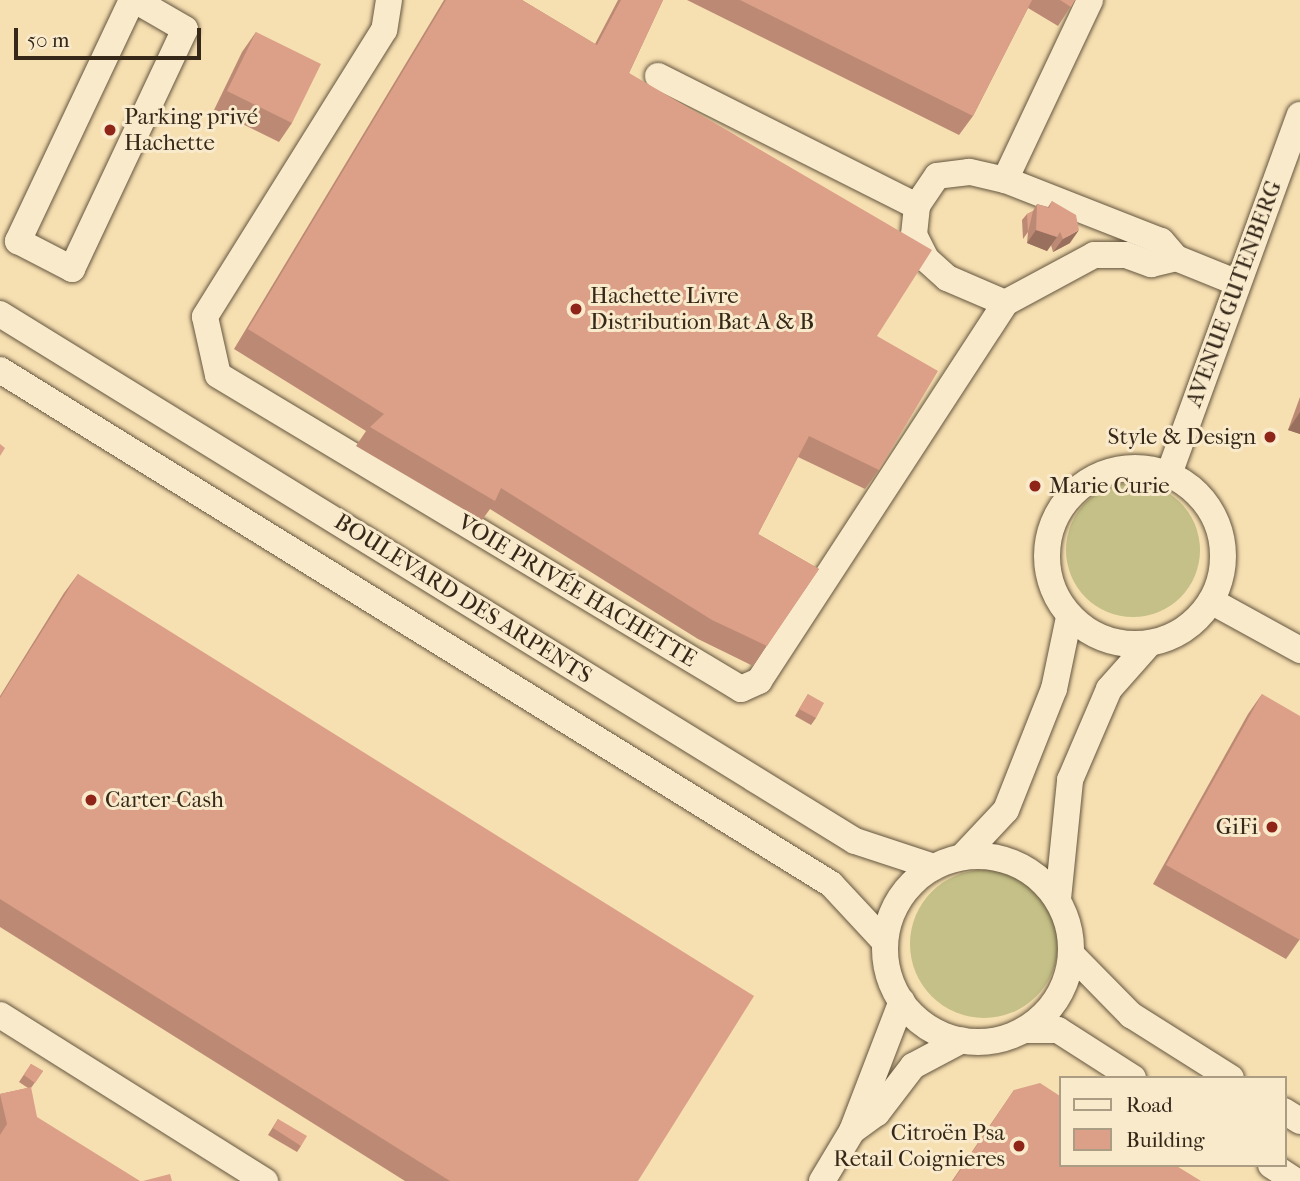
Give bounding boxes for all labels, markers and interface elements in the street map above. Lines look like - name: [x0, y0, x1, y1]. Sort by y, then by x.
- scale bar: [18, 14, 205, 58]
- text: 50 m: [27, 28, 70, 52]
- place label: Parking privé Hachette: [124, 103, 258, 157]
- marker: Parking privé Hachette: [102, 122, 118, 138]
- street label: AVENUE GUTENBERG: [1180, 177, 1288, 411]
- place label: Hachette Livre Distribution Bat A & B: [590, 282, 814, 336]
- marker: Hachette Livre Distribution Bat A & B: [568, 301, 584, 317]
- place label: Style & Design: [1108, 423, 1256, 451]
- marker: Style & Design: [1262, 429, 1278, 445]
- place label: Marie Curie: [1049, 472, 1170, 500]
- marker: Marie Curie: [1027, 478, 1043, 494]
- street label: BOULEVARD DES ARPENTS: [329, 508, 597, 690]
- street label: VOIE PRIVÉE HACHETTE: [453, 509, 701, 673]
- place label: Carter-Cash: [105, 786, 224, 814]
- marker: Carter-Cash: [83, 792, 99, 808]
- place label: GiFi: [1216, 813, 1258, 841]
- marker: GiFi: [1264, 819, 1280, 835]
- legend: [1058, 1076, 1286, 1167]
- text: Road: [1126, 1093, 1173, 1117]
- place label: Citroën Psa Retail Coignieres: [833, 1119, 1005, 1173]
- text: Building: [1126, 1128, 1204, 1152]
- marker: Citroën Psa Retail Coignieres: [1011, 1138, 1027, 1154]

